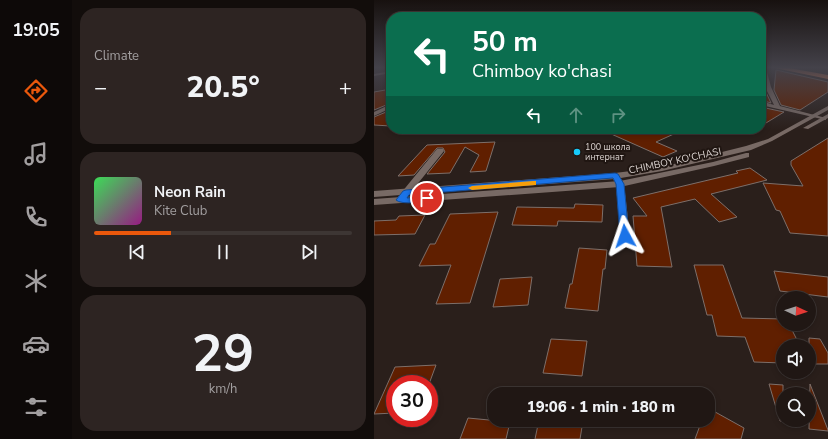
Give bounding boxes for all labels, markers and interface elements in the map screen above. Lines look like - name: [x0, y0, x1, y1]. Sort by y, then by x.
- text: 19:05: [12, 18, 60, 42]
- text: 50 m: [472, 23, 538, 61]
- icon: left: [406, 28, 458, 80]
- text: Climate: [94, 47, 139, 65]
- text: Chimboy ko'chasi: [472, 59, 612, 83]
- text: 20.5°: [186, 67, 260, 108]
- text: −: [94, 73, 107, 103]
- text: +: [339, 73, 352, 103]
- icon: directions: [22, 77, 50, 105]
- icon: left: [523, 104, 545, 126]
- icon: ahead: [565, 104, 587, 126]
- icon: right: [607, 104, 629, 126]
- icon: music: [22, 140, 50, 168]
- place label: 100 школа интернат: [585, 141, 631, 163]
- street label: CHIMBOY KO'CHASI: [628, 144, 722, 178]
- marker: 100 школа интернат: [572, 147, 582, 157]
- pin: [410, 181, 444, 215]
- text: Neon Rain: [154, 182, 226, 202]
- icon: arrive: [416, 187, 438, 209]
- text: Kite Club: [154, 202, 207, 220]
- icon: phone: [22, 203, 50, 231]
- position arrow: [604, 215, 646, 257]
- icon: previous: [126, 241, 148, 263]
- icon: pause: [212, 241, 234, 263]
- icon: next: [298, 241, 320, 263]
- icon: climate: [22, 267, 50, 295]
- north arrow: [776, 291, 816, 331]
- map controls: [776, 291, 816, 427]
- text: 29: [192, 318, 254, 389]
- icon: car: [22, 330, 50, 358]
- button: sound: [776, 339, 816, 379]
- speed limit sign: 30: [386, 375, 438, 427]
- text: km/h: [209, 380, 237, 398]
- button: search: [776, 387, 816, 427]
- icon: filters: [22, 393, 50, 421]
- text: 19:06 · 1 min · 180 m: [527, 397, 675, 417]

